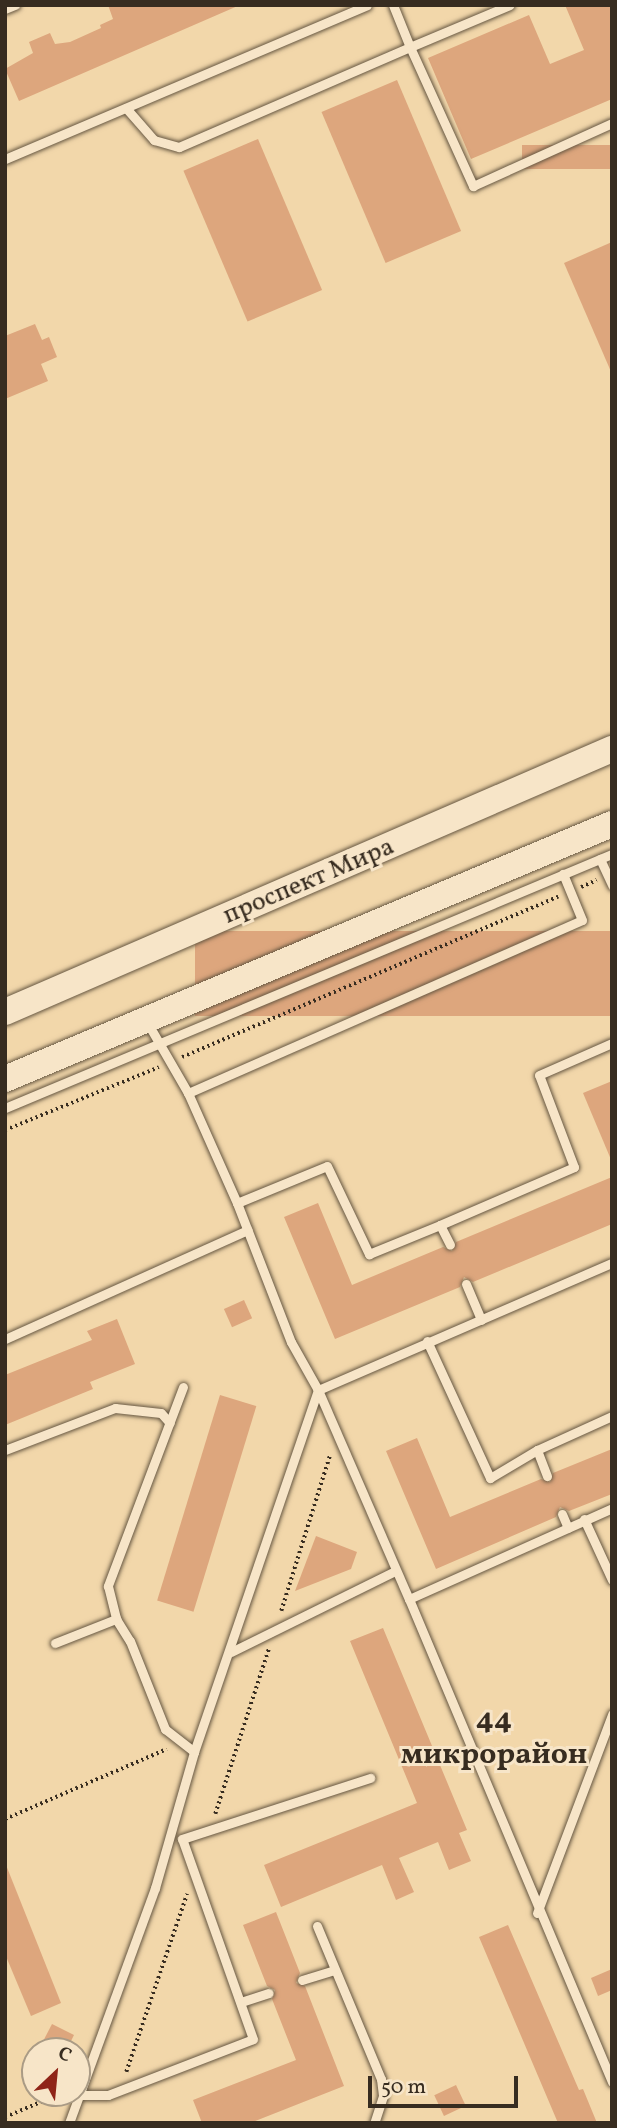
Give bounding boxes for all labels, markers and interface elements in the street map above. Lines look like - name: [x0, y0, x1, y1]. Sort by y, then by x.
- street label: проспект Мира: [219, 832, 399, 932]
- district label: 44 микрорайон: [401, 1702, 587, 1772]
- north arrow: [21, 2037, 91, 2107]
- text: С: [53, 2041, 76, 2069]
- scale bar: [372, 2062, 522, 2106]
- text: 50 m: [381, 2073, 426, 2102]

